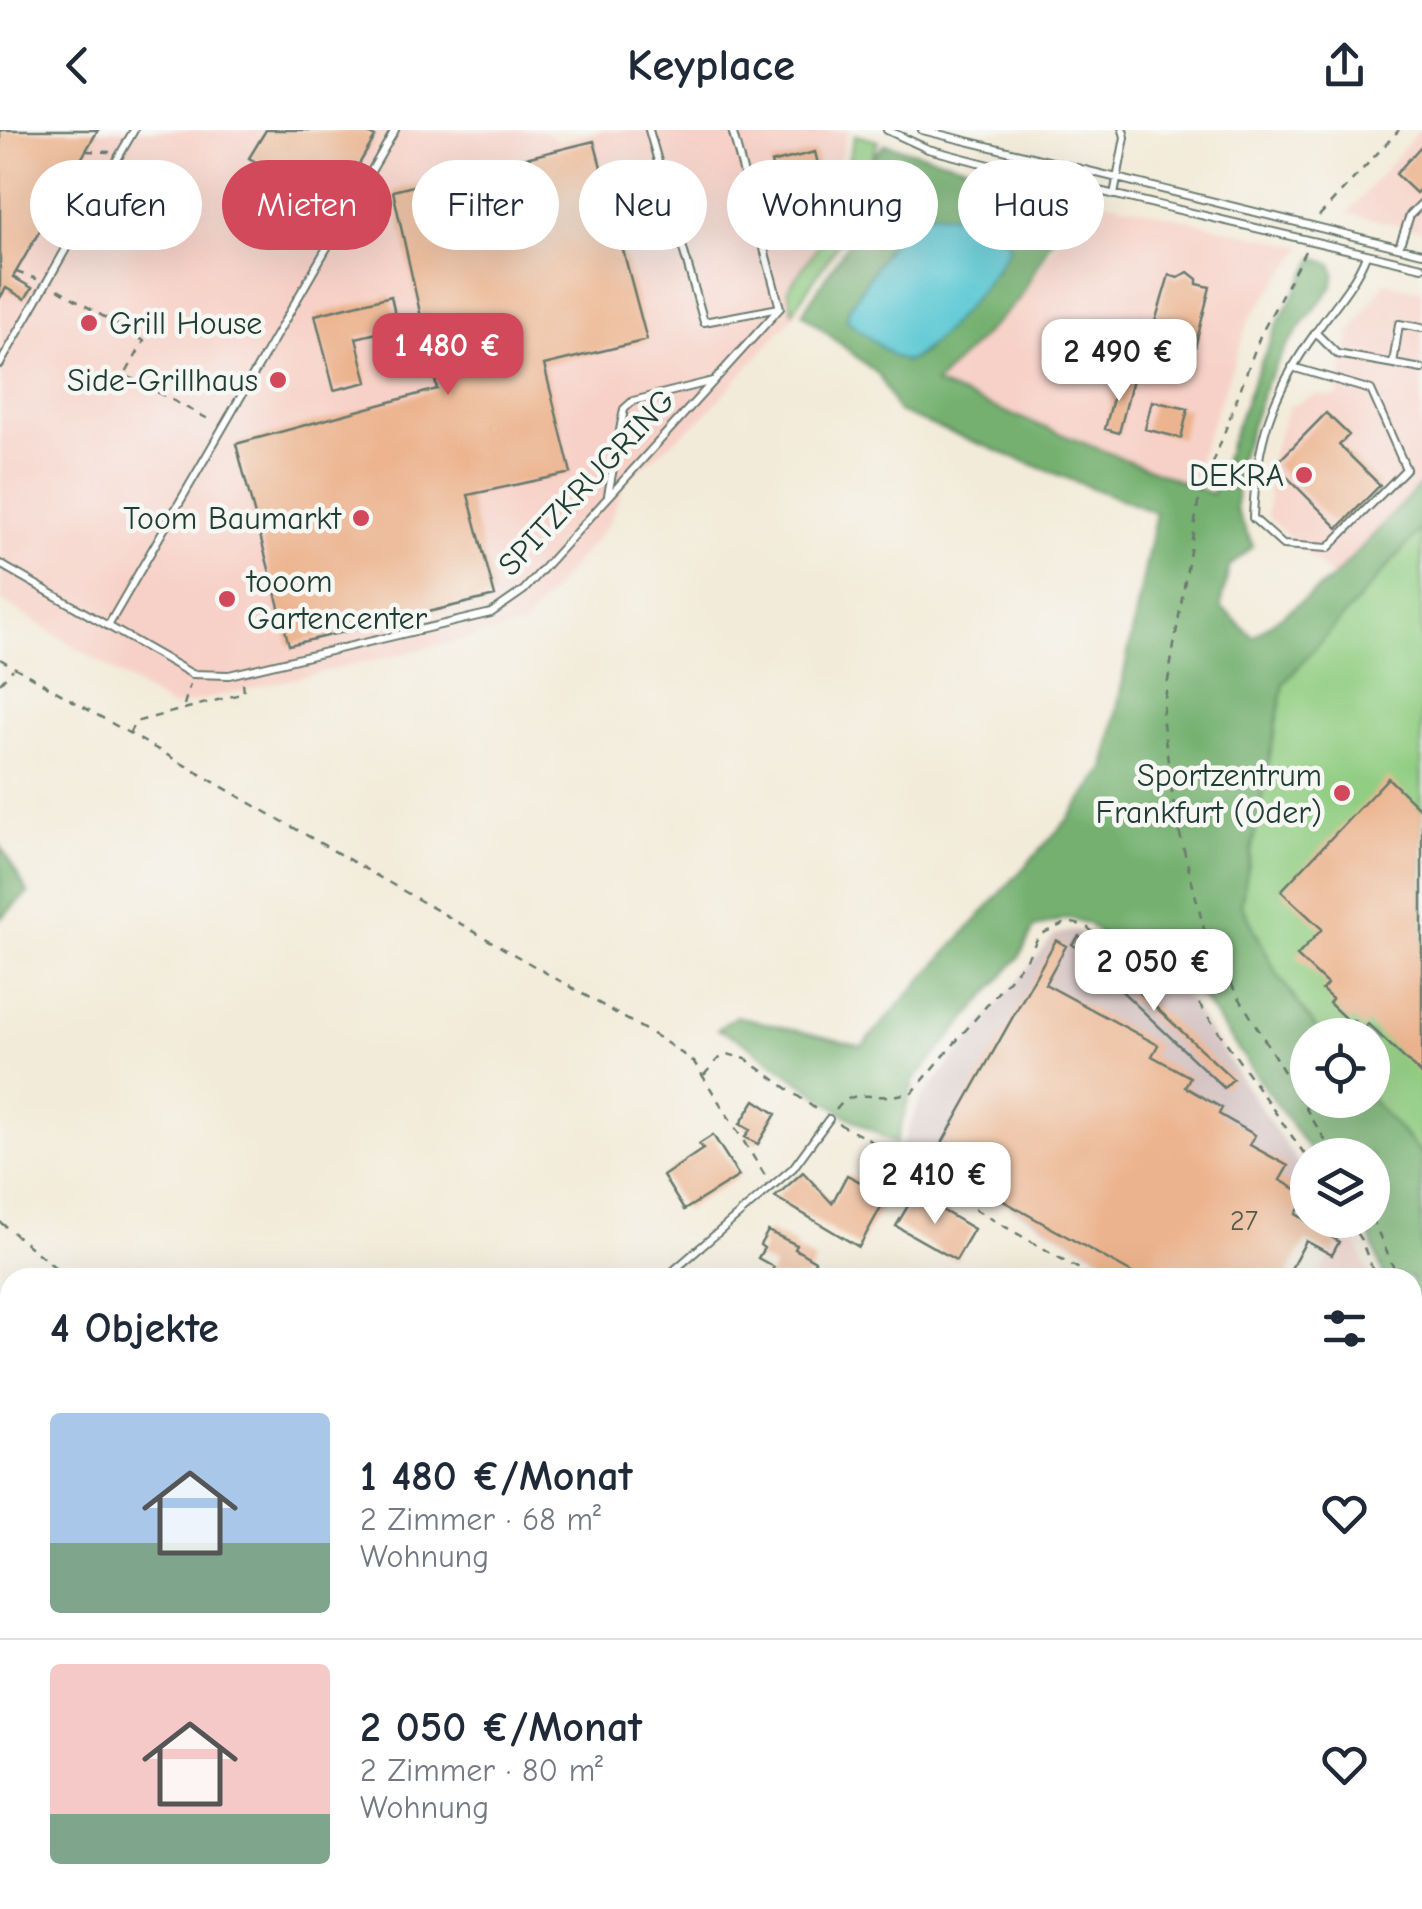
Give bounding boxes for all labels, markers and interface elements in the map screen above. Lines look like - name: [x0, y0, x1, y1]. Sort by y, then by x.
- icon: back: [50, 38, 105, 93]
- icon: share: [1317, 38, 1372, 93]
- text: Keyplace: [627, 39, 795, 91]
- chip: Kaufen: [30, 160, 202, 250]
- chip: Mieten: [222, 160, 392, 250]
- chip: Filter: [412, 160, 559, 250]
- chip: Neu: [579, 160, 707, 250]
- chip: Wohnung: [727, 160, 938, 250]
- chip: Haus: [958, 160, 1104, 250]
- place label: Grill House: [109, 305, 262, 342]
- marker: Grill House: [78, 312, 100, 334]
- pin: 1 480 €: [356, 313, 540, 398]
- pin: 2 490 €: [1027, 319, 1211, 404]
- text: 1 480 €: [394, 327, 502, 364]
- text: 2 490 €: [1064, 333, 1174, 370]
- place label: Side-Grillhaus: [67, 362, 258, 399]
- marker: Side-Grillhaus: [267, 369, 289, 391]
- street label: SPITZKRUGRING: [491, 382, 682, 583]
- place label: DEKRA: [1189, 457, 1284, 494]
- marker: DEKRA: [1293, 464, 1315, 486]
- place label: Toom Baumarkt: [123, 500, 342, 537]
- marker: Toom Baumarkt: [350, 507, 372, 529]
- place label: tooom Gartencenter: [245, 563, 427, 637]
- marker: tooom Gartencenter: [216, 588, 238, 610]
- place label: Sportzentrum Frankfurt (Oder): [1096, 757, 1322, 831]
- marker: Sportzentrum Frankfurt (Oder): [1331, 782, 1353, 804]
- pin: 2 050 €: [1062, 929, 1246, 1014]
- text: 2 050 €: [1097, 943, 1211, 980]
- map controls: [1290, 1018, 1390, 1238]
- button: locate: [1290, 1018, 1390, 1118]
- button: layers: [1290, 1138, 1390, 1238]
- pin: 2 410 €: [843, 1142, 1027, 1227]
- text: 2 410 €: [882, 1156, 988, 1193]
- house number: 27: [1230, 1205, 1258, 1237]
- icon: filters: [1317, 1301, 1372, 1356]
- text: 4 Objekte: [50, 1304, 219, 1353]
- text: 1 480 €/Monat: [360, 1452, 632, 1501]
- icon: home: [130, 1453, 250, 1573]
- icon: heart: [1317, 1486, 1372, 1541]
- text: 2 Zimmer · 68 m²: [360, 1501, 601, 1538]
- text: Wohnung: [360, 1538, 489, 1575]
- text: 2 050 €/Monat: [360, 1703, 642, 1752]
- icon: home: [130, 1704, 250, 1824]
- icon: heart: [1317, 1737, 1372, 1792]
- text: 2 Zimmer · 80 m²: [360, 1752, 603, 1789]
- text: Wohnung: [360, 1789, 489, 1826]

